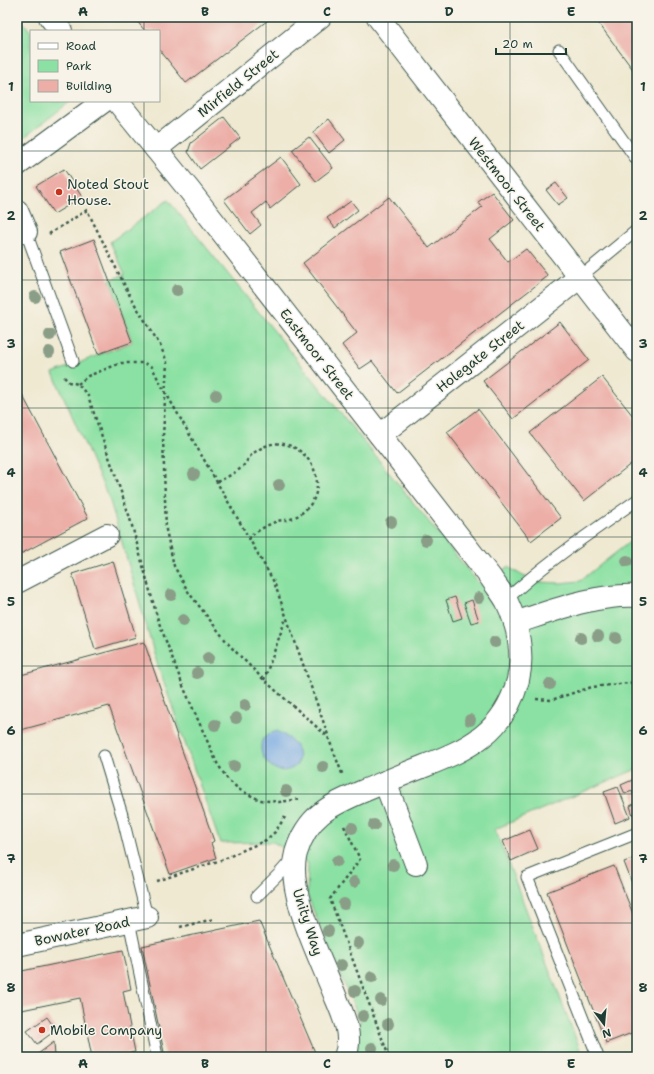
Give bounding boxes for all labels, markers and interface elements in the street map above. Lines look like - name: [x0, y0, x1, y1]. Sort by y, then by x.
- text: A: [78, 3, 88, 20]
- text: B: [201, 3, 209, 20]
- text: C: [323, 3, 331, 20]
- text: D: [444, 3, 454, 20]
- text: E: [567, 3, 576, 20]
- legend: [30, 30, 160, 102]
- scale bar: [496, 30, 566, 56]
- text: 20 m: [502, 36, 533, 52]
- text: Road: [66, 38, 97, 54]
- street label: Mirfield Street: [194, 45, 282, 121]
- text: Park: [66, 58, 92, 74]
- text: 1: [8, 78, 14, 95]
- text: Building: [66, 78, 112, 94]
- text: 1: [640, 78, 646, 95]
- street label: Westmoor Street: [465, 133, 549, 235]
- place label: Noted Stout House.: [67, 175, 149, 209]
- marker: Noted Stout House.: [54, 187, 64, 197]
- text: 2: [6, 207, 16, 224]
- text: 2: [638, 207, 648, 224]
- street label: Eastmoor Street: [276, 305, 358, 403]
- street label: Holegate Street: [432, 316, 528, 396]
- text: 3: [6, 335, 16, 352]
- text: 3: [638, 335, 648, 352]
- text: 4: [6, 464, 16, 481]
- text: 4: [638, 464, 648, 481]
- text: 5: [7, 593, 15, 610]
- text: 5: [639, 593, 647, 610]
- text: 6: [6, 722, 16, 739]
- text: 6: [638, 722, 648, 739]
- text: 7: [6, 850, 16, 867]
- text: 7: [638, 850, 648, 867]
- street label: Unity Way: [289, 886, 327, 958]
- street label: Bowater Road: [33, 912, 131, 950]
- text: 8: [6, 979, 16, 996]
- text: 8: [638, 979, 648, 996]
- north arrow: [584, 1004, 624, 1044]
- place label: Mobile Company: [50, 1021, 162, 1039]
- marker: Mobile Company: [37, 1025, 47, 1035]
- text: N: [600, 1025, 613, 1042]
- text: A: [78, 1055, 88, 1072]
- text: B: [201, 1055, 209, 1072]
- text: C: [323, 1055, 331, 1072]
- text: D: [444, 1055, 454, 1072]
- text: E: [567, 1055, 576, 1072]

